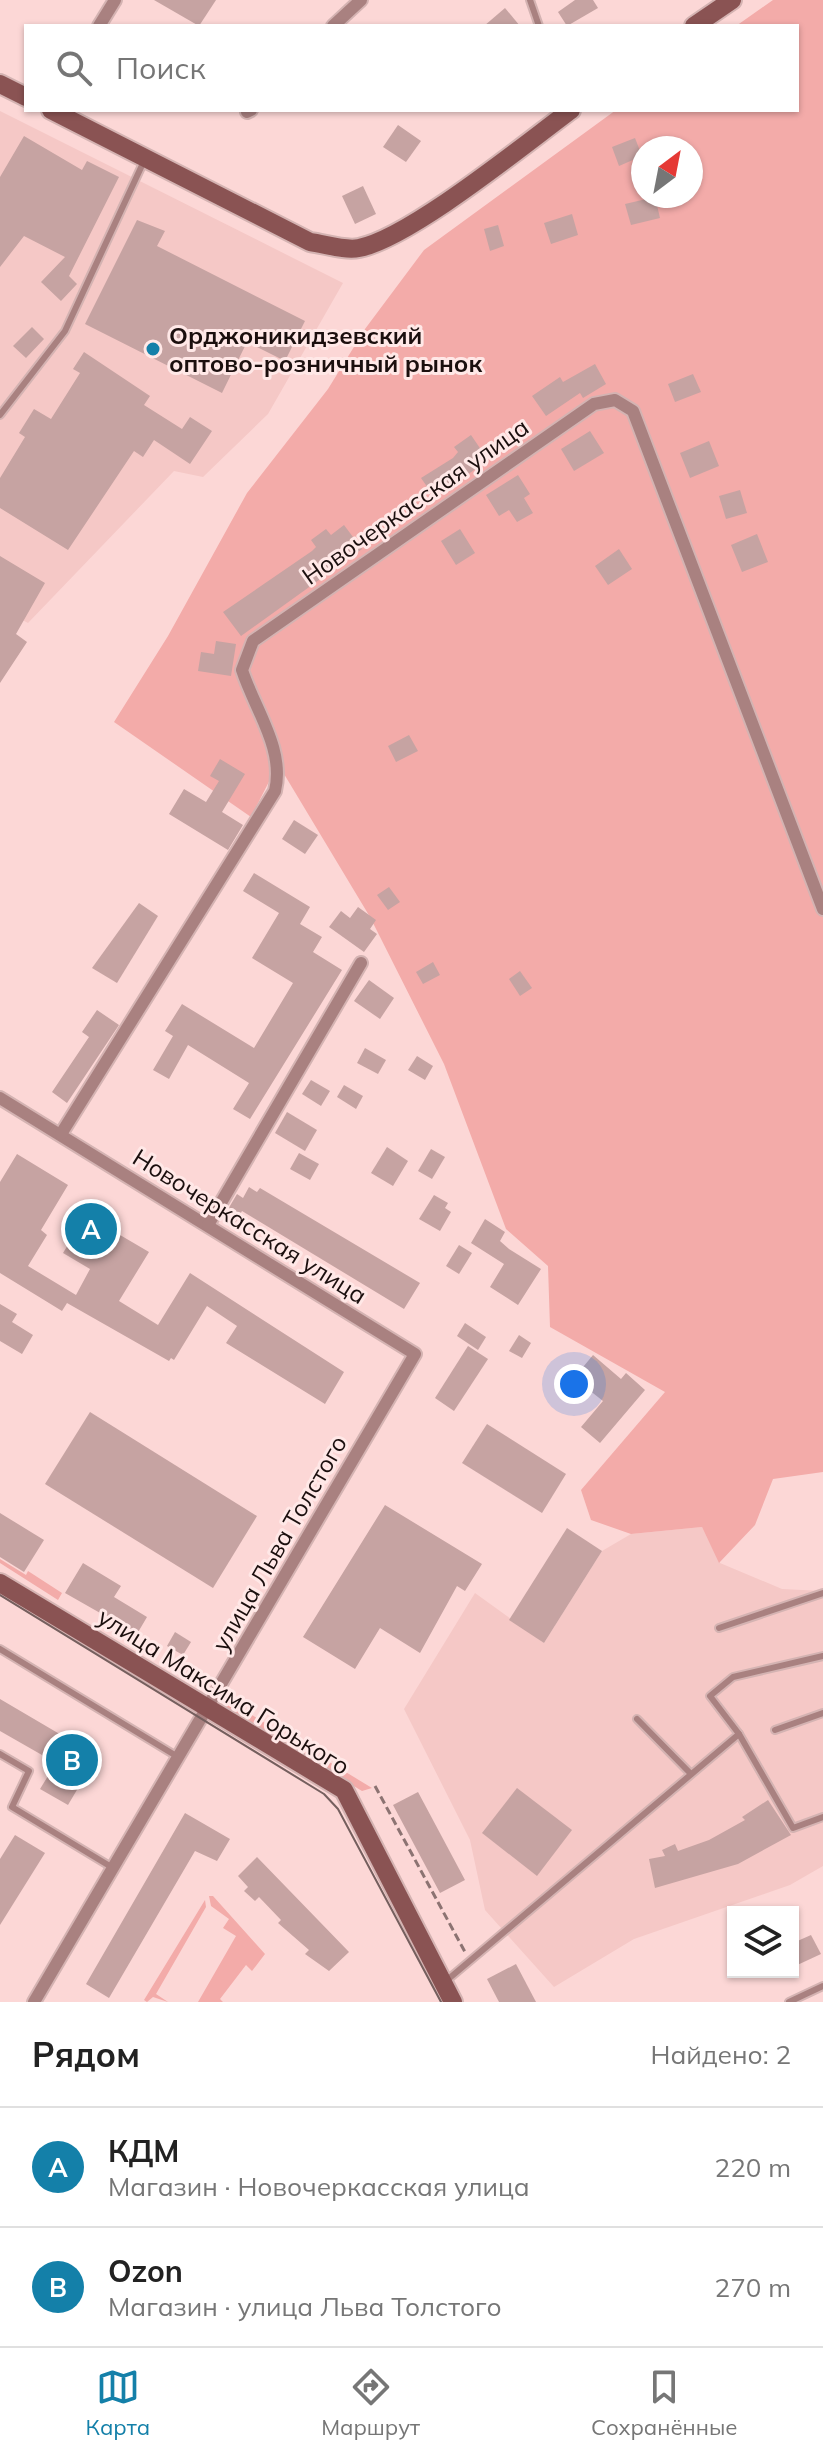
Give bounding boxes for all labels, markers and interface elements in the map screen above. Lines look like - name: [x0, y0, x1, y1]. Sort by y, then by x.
- search box: [24, 24, 799, 112]
- icon: search: [52, 46, 96, 90]
- text: Поиск: [116, 49, 206, 87]
- north arrow: [631, 136, 703, 208]
- place label: Орджоникидзевский оптово-розничный рынок: [169, 320, 482, 378]
- marker: Орджоникидзевский оптово-розничный рынок: [144, 340, 162, 358]
- street label: Новочеркасская улица: [296, 411, 534, 591]
- street label: Новочеркасская улица: [128, 1142, 372, 1310]
- pin: A: [65, 1199, 117, 1259]
- your location: [554, 1364, 594, 1404]
- street label: улица Льва Толстого: [205, 1430, 353, 1656]
- street label: улица Максима Горького: [92, 1601, 356, 1781]
- pin: B: [46, 1730, 98, 1790]
- map controls: [727, 1906, 799, 1978]
- button: layers: [727, 1906, 799, 1978]
- text: Рядом: [32, 2033, 140, 2076]
- text: Найдено: 2: [651, 2038, 791, 2071]
- text: КДМ: [108, 2132, 179, 2170]
- text: A: [48, 2151, 68, 2184]
- text: 220 m: [715, 2151, 791, 2184]
- text: Магазин · Новочеркасская улица: [108, 2170, 530, 2203]
- text: Ozon: [108, 2252, 183, 2290]
- text: B: [49, 2271, 67, 2304]
- text: 270 m: [715, 2271, 791, 2304]
- text: Магазин · улица Льва Толстого: [108, 2290, 502, 2323]
- tab: Карта: [85, 2365, 150, 2441]
- tab: Маршрут: [321, 2365, 420, 2441]
- tab: Сохранённые: [591, 2365, 737, 2441]

